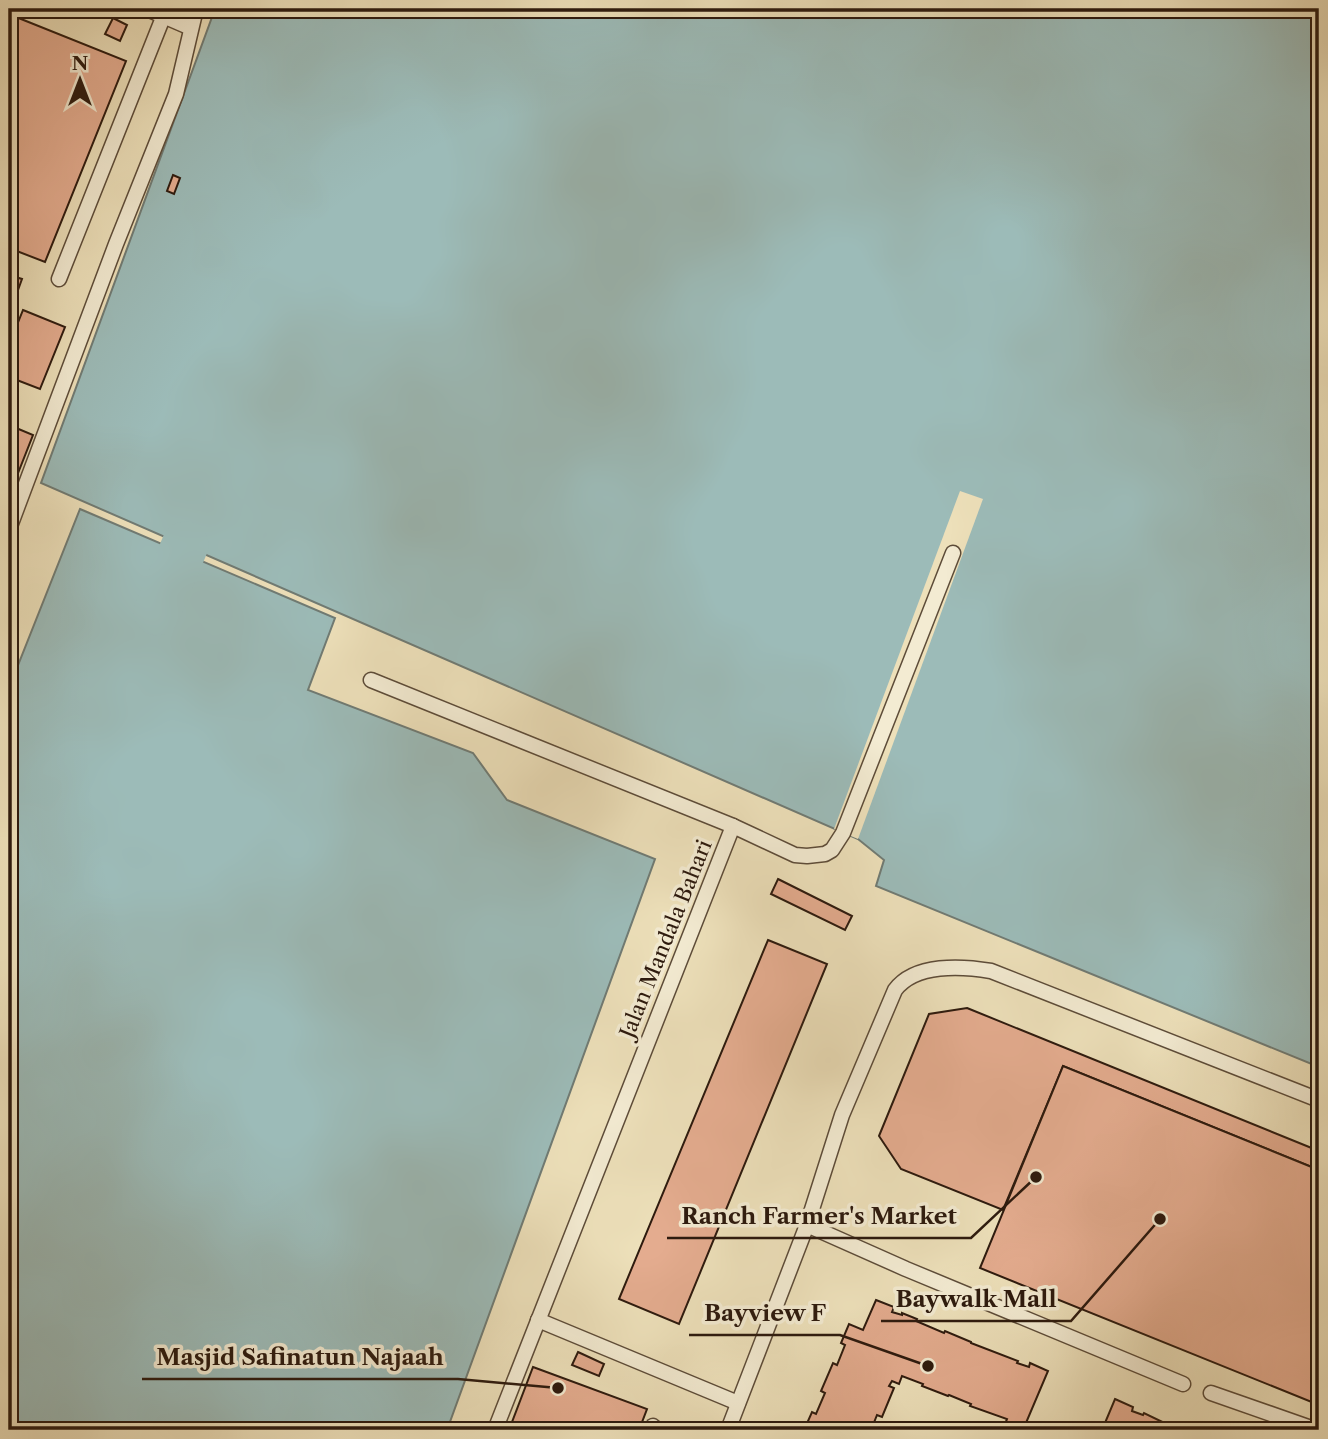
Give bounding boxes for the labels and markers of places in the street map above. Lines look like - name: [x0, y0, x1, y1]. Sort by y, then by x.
- callout: Ranch Farmer's Market: [667, 1194, 971, 1238]
- callout: Baywalk Mall: [881, 1277, 1071, 1321]
- callout: Bayview F: [689, 1291, 840, 1335]
- callout: Masjid Safinatun Najaah: [142, 1335, 458, 1379]

